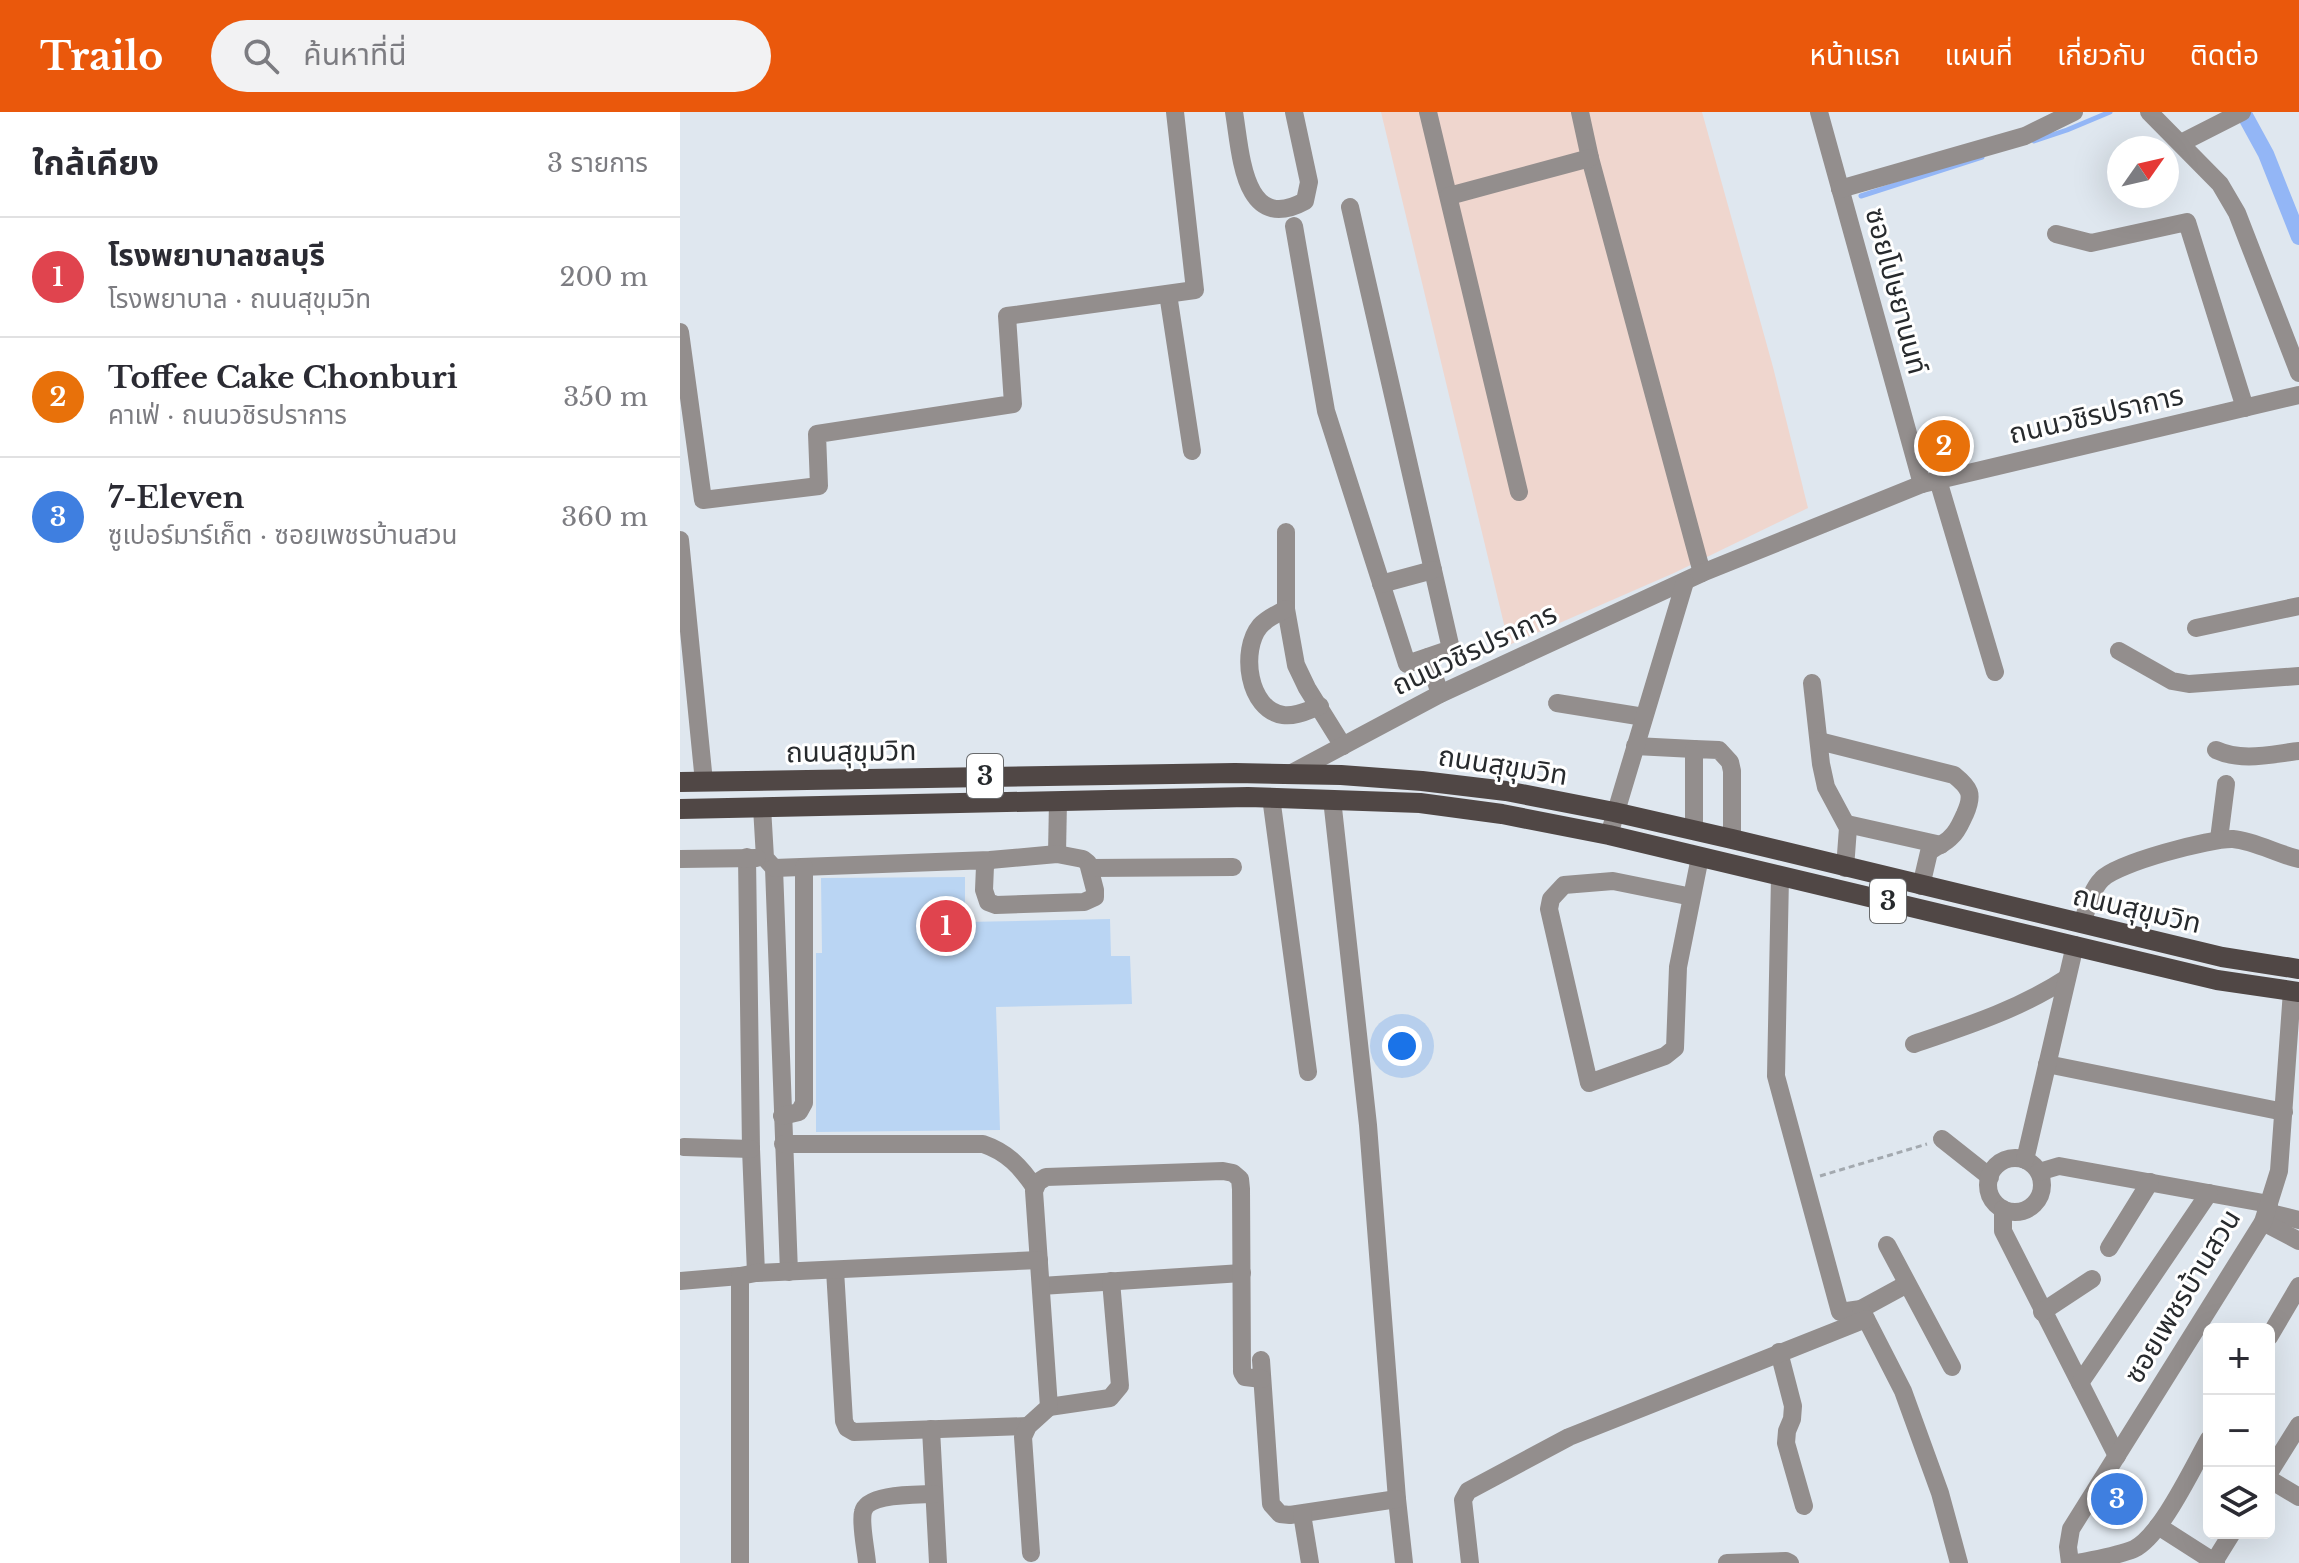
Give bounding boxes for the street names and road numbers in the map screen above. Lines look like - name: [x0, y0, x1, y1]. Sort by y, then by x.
- street label: ซอยโปษยานนท์: [1858, 204, 1936, 378]
- street label: ถนนวชิรปราการ: [2006, 377, 2187, 452]
- street label: ถนนวชิรปราการ: [1386, 596, 1562, 703]
- street label: ถนนสุขุมวิท: [785, 733, 917, 770]
- street label: ถนนสุขุมวิท: [1436, 738, 1570, 793]
- road number: 3: [967, 754, 1003, 798]
- street label: ถนนสุขุมวิท: [2069, 878, 2204, 941]
- road number: 3: [1870, 879, 1906, 923]
- street label: ซอยเพชรบ้านสวน: [2117, 1203, 2248, 1390]

